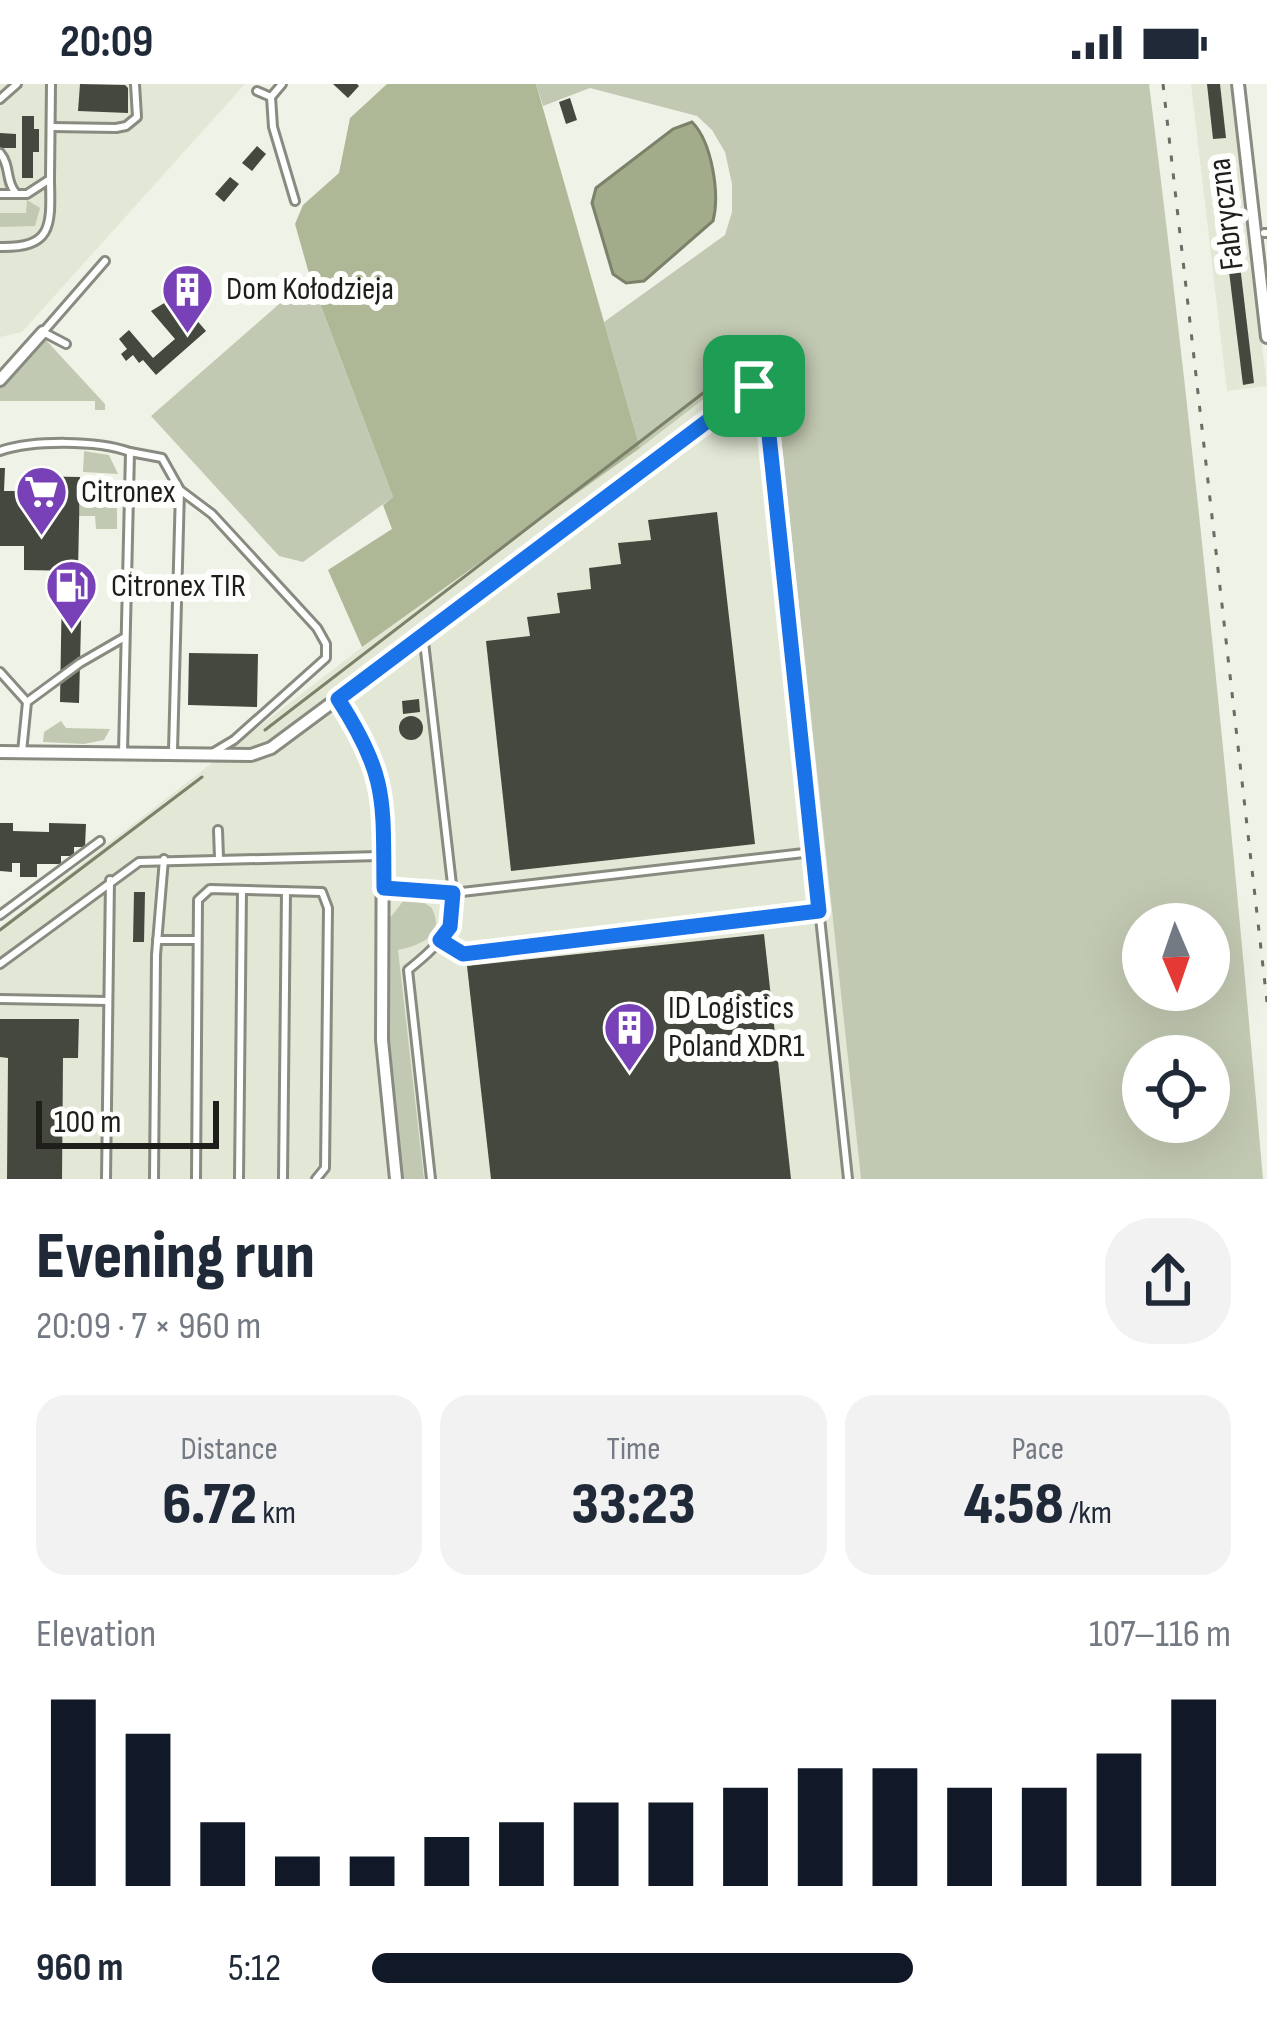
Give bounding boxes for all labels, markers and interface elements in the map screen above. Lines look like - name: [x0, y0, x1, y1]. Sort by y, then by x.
- text: 20:09: [60, 15, 153, 70]
- street label: Fabryczna: [1199, 156, 1253, 272]
- building icon: Dom Kołodzieja: [159, 261, 215, 335]
- place label: Dom Kołodzieja: [226, 269, 394, 309]
- pin: [703, 335, 805, 437]
- icon: arrive: [721, 353, 787, 419]
- supermarket icon: Citronex: [14, 464, 70, 538]
- place label: Citronex: [81, 472, 176, 512]
- fuel station icon: Citronex TIR: [44, 558, 100, 632]
- place label: Citronex TIR: [111, 566, 246, 606]
- north arrow: [1122, 903, 1230, 1011]
- map controls: [1122, 903, 1230, 1143]
- place label: ID Logistics Poland XDR1: [668, 988, 805, 1066]
- building icon: ID Logistics Poland XDR1: [601, 999, 657, 1073]
- button: locate: [1122, 1035, 1230, 1143]
- scale bar: [36, 1095, 219, 1148]
- text: 100 m: [54, 1102, 121, 1142]
- text: Evening run: [36, 1218, 315, 1297]
- button: share: [1105, 1218, 1231, 1344]
- text: 20:09 · 7 × 960 m: [36, 1303, 261, 1350]
- text: Distance: [181, 1429, 278, 1469]
- text: Time: [606, 1429, 660, 1469]
- text: Pace: [1012, 1429, 1064, 1469]
- text: 6.72: [162, 1469, 257, 1541]
- text: 33:23: [571, 1469, 696, 1541]
- text: 4:58: [964, 1469, 1064, 1541]
- text: km: [257, 1493, 296, 1533]
- text: /km: [1064, 1493, 1112, 1533]
- text: Elevation: [36, 1611, 156, 1658]
- text: 107–116 m: [1089, 1611, 1231, 1658]
- text: 960 m: [36, 1945, 123, 1992]
- text: 5:12: [228, 1945, 281, 1992]

